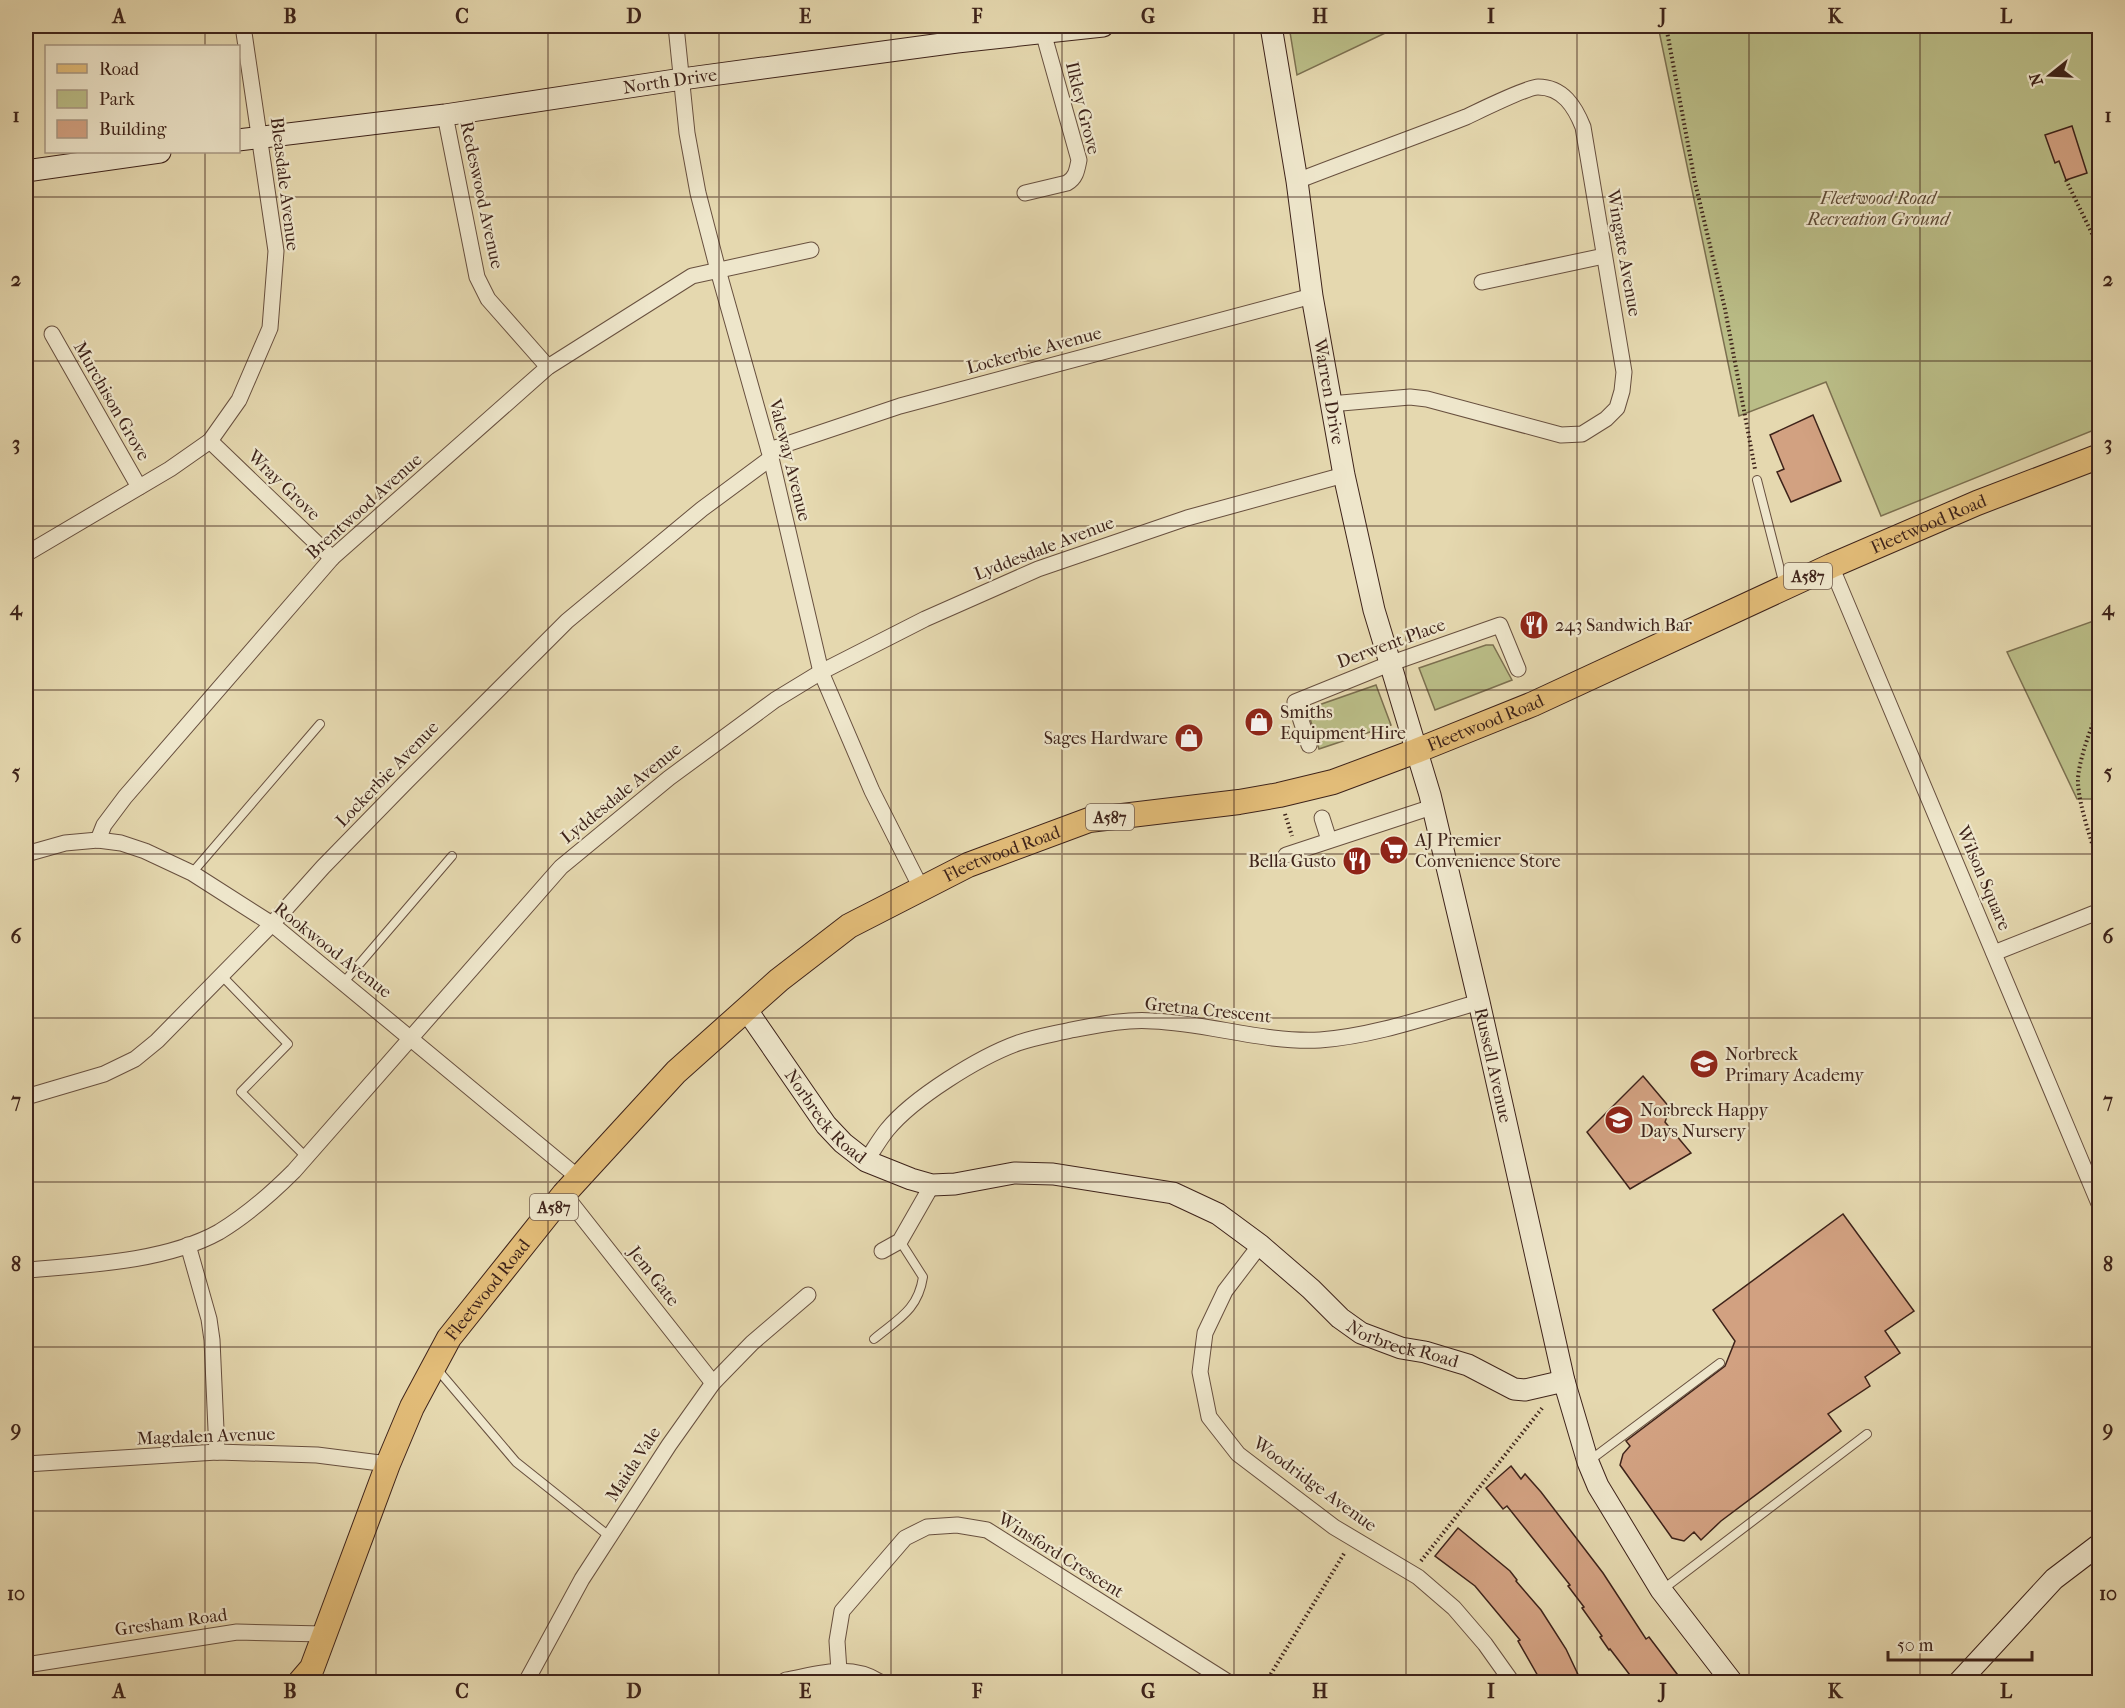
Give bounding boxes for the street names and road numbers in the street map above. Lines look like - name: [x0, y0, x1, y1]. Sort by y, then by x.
- street label: Ilkley Grove: [1061, 60, 1104, 157]
- street label: North Drive: [622, 64, 718, 99]
- street label: Bleasdale Avenue: [266, 116, 303, 252]
- street label: Redeswood Avenue: [456, 120, 507, 271]
- street label: Wingate Avenue: [1602, 187, 1645, 318]
- street label: Lockerbie Avenue: [964, 322, 1104, 379]
- street label: Warren Drive: [1309, 336, 1348, 446]
- street label: Murchison Grove: [69, 338, 154, 465]
- street label: Valeway Avenue: [764, 396, 815, 524]
- street label: Wray Grove: [242, 445, 324, 525]
- street label: Brentwood Avenue: [302, 449, 426, 564]
- street label: Fleetwood Road: [1868, 490, 1990, 559]
- street label: Lyddesdale Avenue: [971, 512, 1117, 585]
- road number: A587: [1784, 563, 1832, 589]
- street label: Derwent Place: [1334, 614, 1448, 673]
- street label: Fleetwood Road: [1424, 690, 1547, 756]
- street label: Lockerbie Avenue: [332, 717, 443, 832]
- street label: Lyddesdale Avenue: [557, 738, 686, 848]
- road number: A587: [1086, 804, 1134, 830]
- street label: Fleetwood Road: [940, 822, 1063, 887]
- street label: Wilson Square: [1952, 822, 2015, 934]
- street label: Rookwood Avenue: [270, 898, 396, 1003]
- street label: Gretna Crescent: [1144, 993, 1273, 1028]
- street label: Russell Avenue: [1470, 1006, 1516, 1125]
- street label: Norbreck Road: [780, 1066, 870, 1168]
- road number: A587: [530, 1194, 578, 1220]
- street label: Fleetwood Road: [441, 1235, 535, 1345]
- street label: Jem Gate: [622, 1240, 684, 1311]
- street label: Norbreck Road: [1342, 1316, 1461, 1373]
- street label: Maida Vale: [602, 1423, 665, 1505]
- street label: Magdalen Avenue: [136, 1424, 276, 1449]
- street label: Woodridge Avenue: [1248, 1432, 1381, 1536]
- street label: Winsford Crescent: [993, 1508, 1128, 1603]
- street label: Gresham Road: [114, 1604, 229, 1641]

